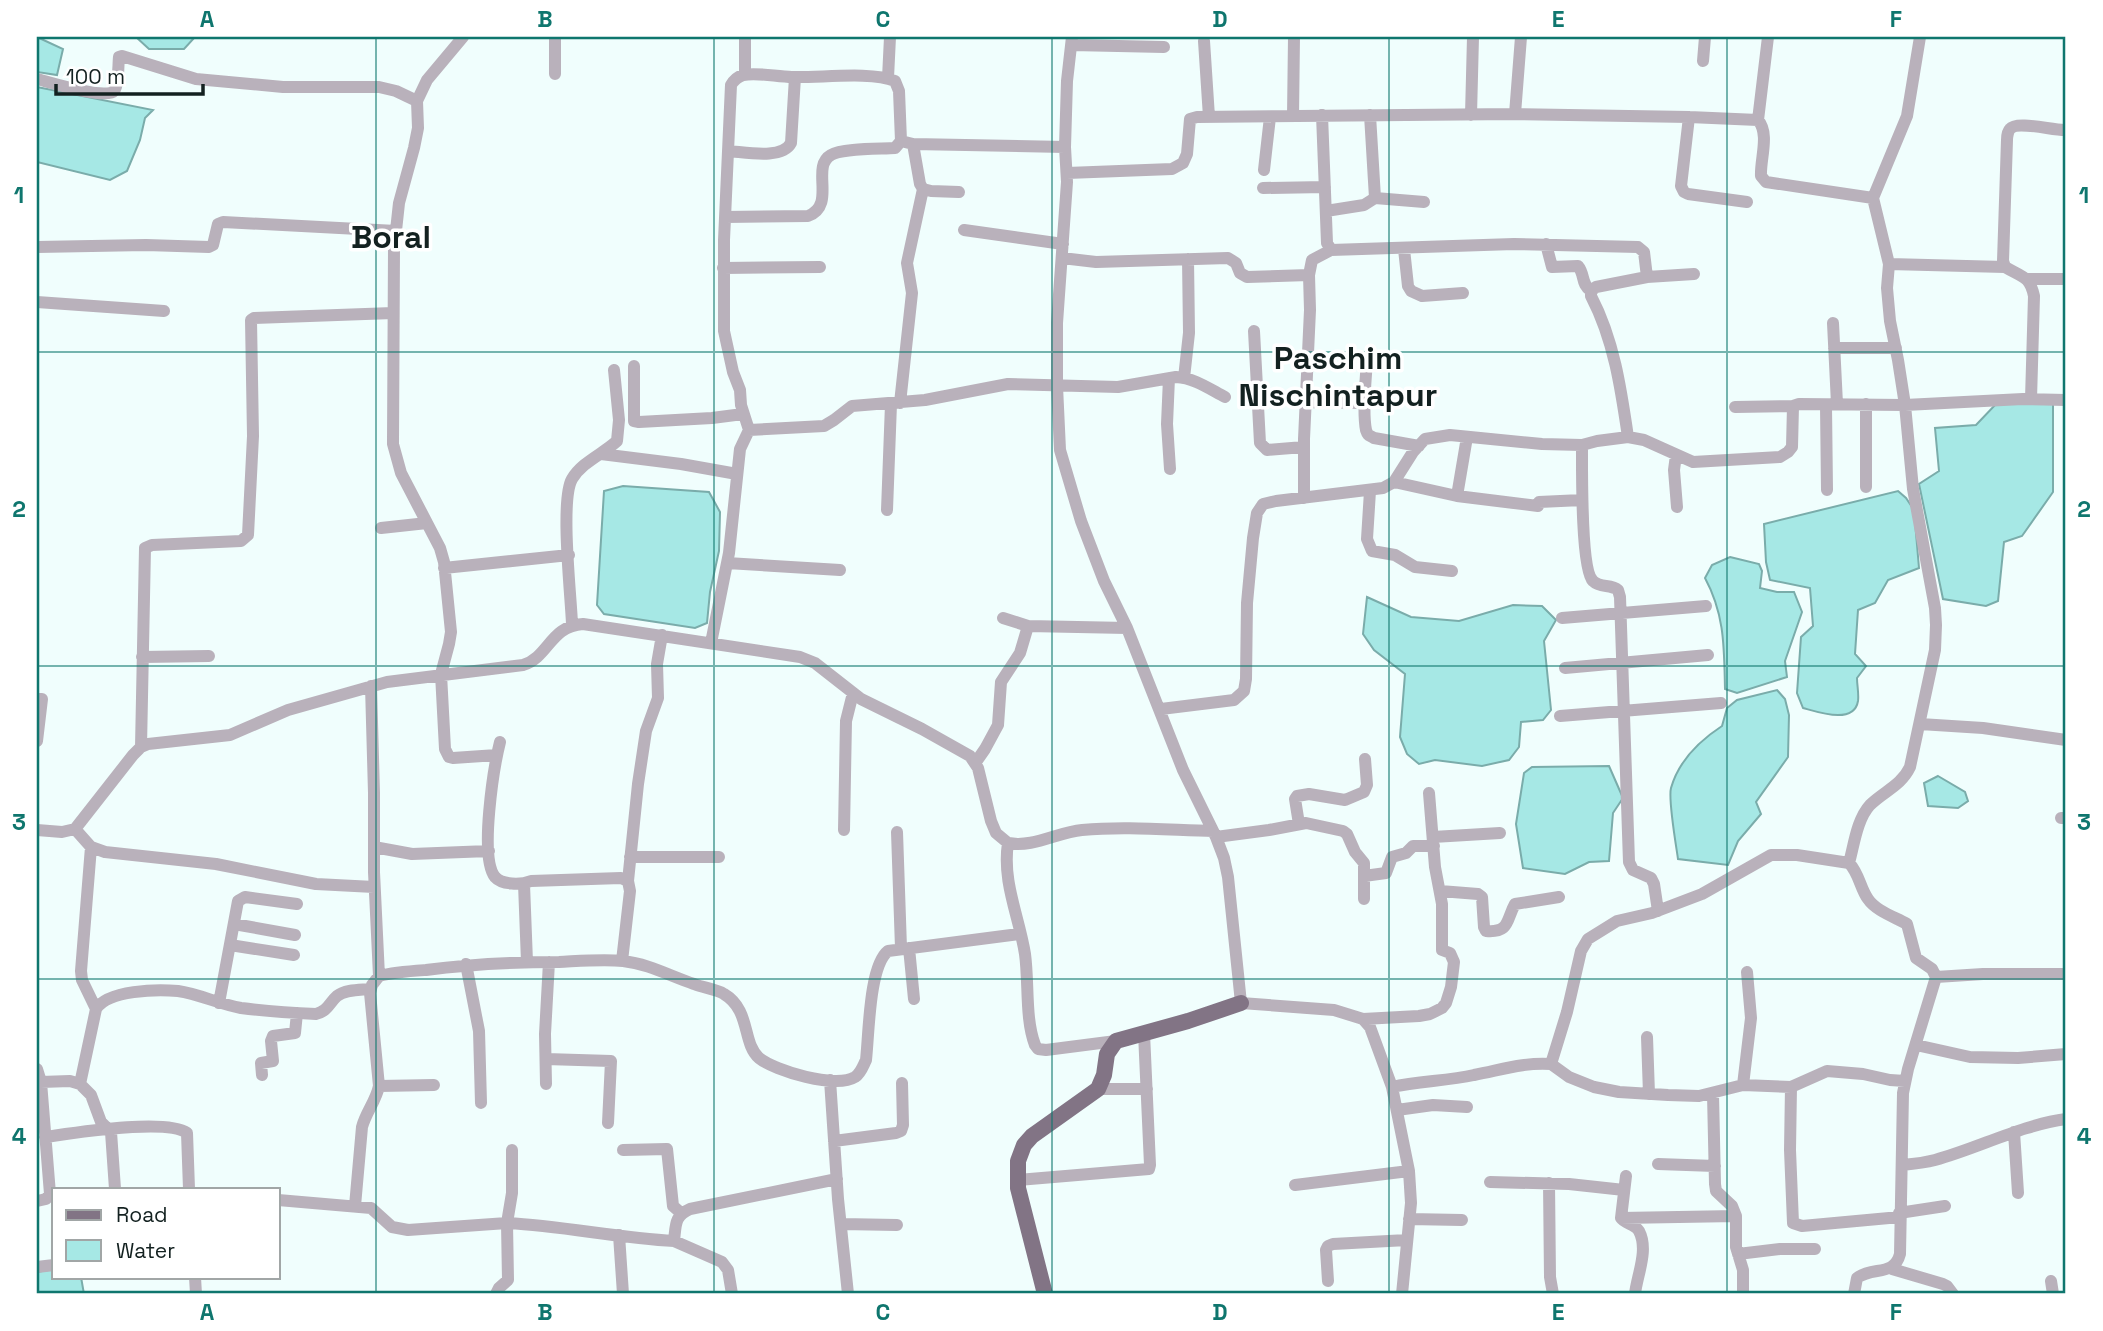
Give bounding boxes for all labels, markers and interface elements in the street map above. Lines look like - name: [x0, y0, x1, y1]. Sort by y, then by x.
- text: A: [200, 4, 215, 34]
- text: B: [537, 4, 553, 34]
- text: C: [876, 4, 890, 34]
- text: D: [1212, 4, 1228, 34]
- text: E: [1552, 4, 1564, 34]
- text: F: [1890, 4, 1902, 34]
- scale bar: [56, 52, 203, 96]
- text: 100 m: [66, 63, 125, 90]
- text: 1: [14, 180, 24, 210]
- text: 1: [2079, 180, 2089, 210]
- district label: Boral: [351, 217, 431, 257]
- district label: Paschim Nischintapur: [1239, 338, 1437, 415]
- text: 2: [12, 494, 26, 524]
- text: 2: [2077, 494, 2091, 524]
- text: 3: [12, 807, 26, 837]
- text: 3: [2077, 807, 2091, 837]
- text: 4: [12, 1121, 27, 1151]
- text: 4: [2077, 1121, 2092, 1151]
- legend: [52, 1188, 280, 1278]
- text: Road: [116, 1201, 168, 1228]
- text: Water: [116, 1237, 175, 1264]
- text: A: [200, 1297, 215, 1327]
- text: B: [537, 1297, 553, 1327]
- text: C: [876, 1297, 890, 1327]
- text: D: [1212, 1297, 1228, 1327]
- text: E: [1552, 1297, 1564, 1327]
- text: F: [1890, 1297, 1902, 1327]

